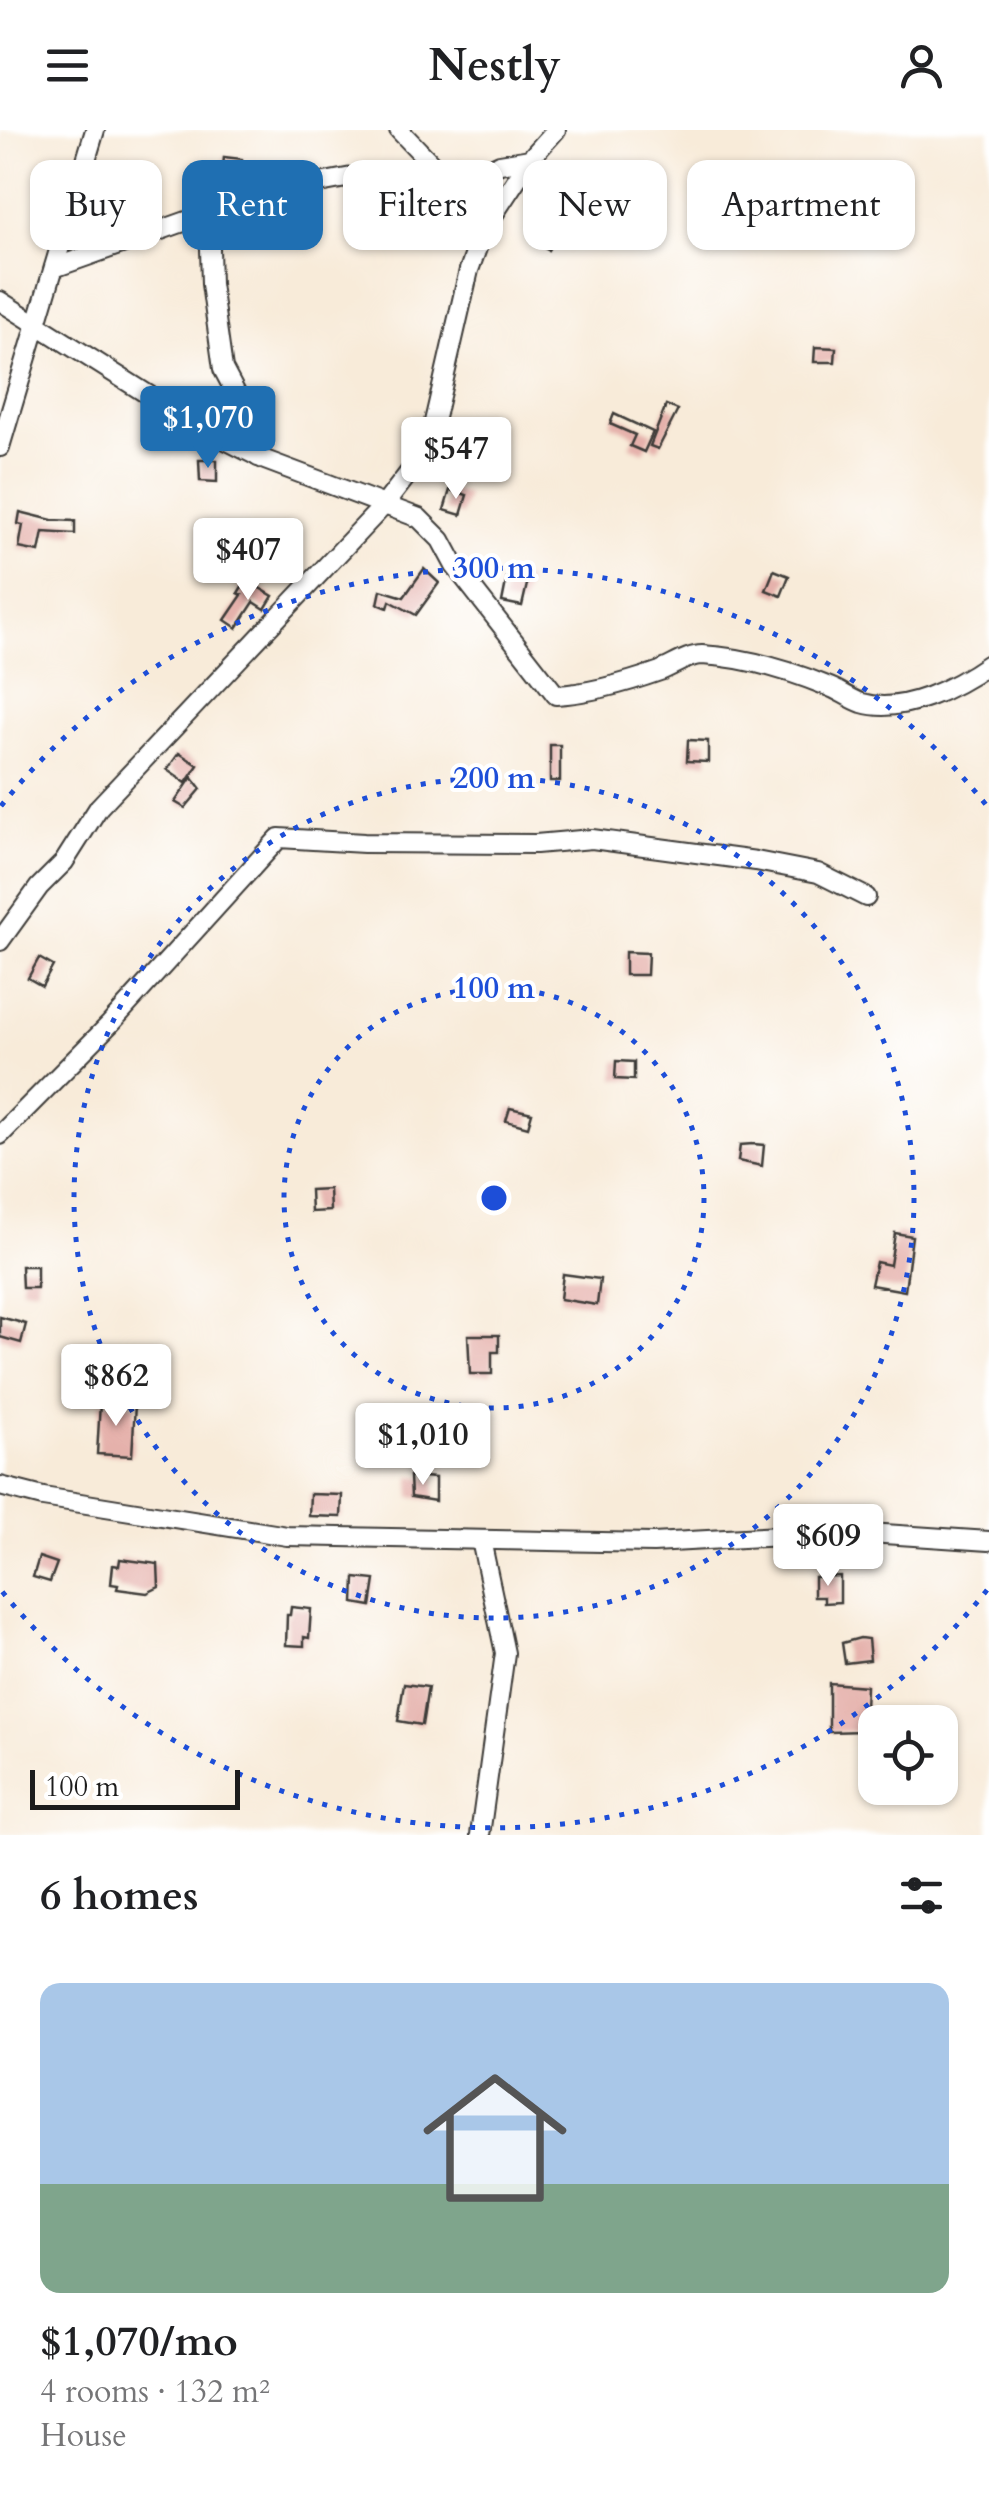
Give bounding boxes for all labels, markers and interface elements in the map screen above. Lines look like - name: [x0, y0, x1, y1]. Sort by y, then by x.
- text: Nestly: [428, 35, 561, 96]
- icon: menu: [40, 38, 95, 93]
- icon: person: [894, 38, 949, 93]
- chip: Buy: [30, 160, 162, 250]
- chip: Rent: [182, 160, 323, 250]
- chip: Filters: [343, 160, 503, 250]
- chip: New: [523, 160, 667, 250]
- chip: Apartment: [687, 160, 915, 250]
- pin: $1,070: [127, 386, 289, 471]
- text: $1,070: [162, 396, 254, 440]
- pin: $547: [397, 417, 515, 502]
- text: $547: [423, 427, 489, 471]
- pin: $407: [189, 518, 307, 603]
- text: $407: [215, 528, 281, 572]
- text: 300 m: [453, 548, 535, 589]
- text: 200 m: [453, 758, 535, 799]
- text: 100 m: [453, 968, 535, 1009]
- centre of rings: [476, 1180, 512, 1216]
- pin: $862: [57, 1344, 175, 1429]
- text: $862: [83, 1354, 149, 1398]
- pin: $1,010: [342, 1403, 504, 1488]
- text: $1,010: [377, 1413, 469, 1457]
- pin: $609: [769, 1504, 887, 1589]
- text: $609: [795, 1514, 861, 1558]
- map controls: [858, 1705, 958, 1805]
- button: locate: [858, 1705, 958, 1805]
- scale bar: [30, 1765, 240, 1810]
- text: 100 m: [45, 1768, 119, 1806]
- text: 6 homes: [40, 1867, 198, 1924]
- icon: filters: [894, 1868, 949, 1923]
- icon: home: [405, 2048, 585, 2228]
- text: $1,070/mo: [40, 2313, 238, 2370]
- text: 4 rooms · 132 m²: [40, 2370, 270, 2414]
- text: House: [40, 2414, 127, 2458]

